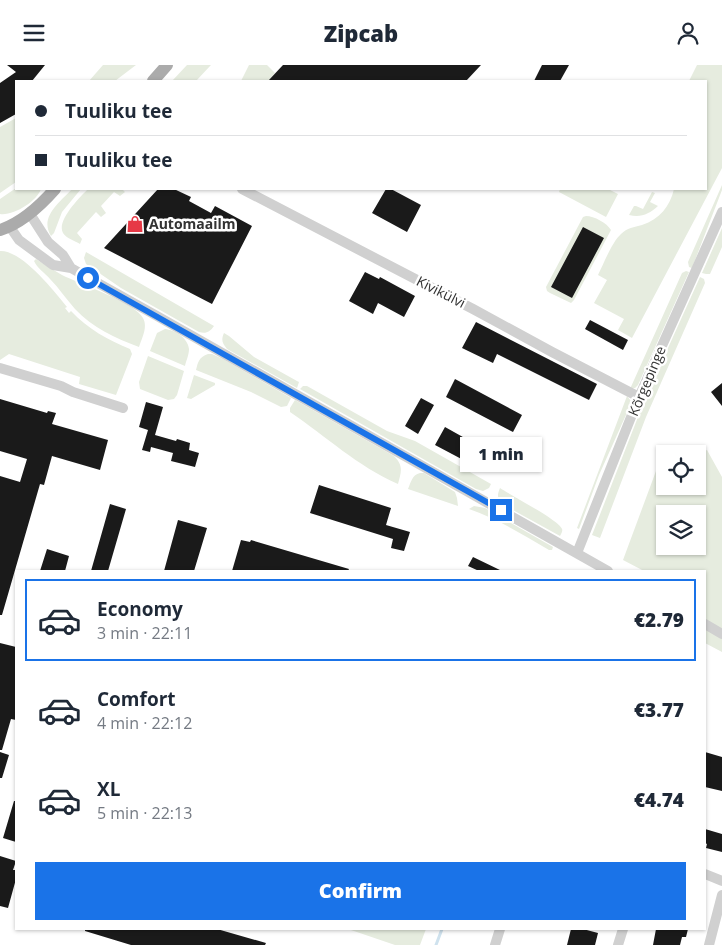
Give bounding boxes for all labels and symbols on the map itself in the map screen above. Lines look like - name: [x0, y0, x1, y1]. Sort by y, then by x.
- shop icon: Automaailm: [125, 214, 145, 234]
- place label: Automaailm: [149, 214, 236, 233]
- route start: [77, 267, 99, 289]
- street label: Kivikülvi: [413, 271, 469, 312]
- street label: Kõrgepinge: [623, 343, 670, 419]
- callout: 1 min: [460, 437, 542, 473]
- route end: [490, 499, 512, 521]

